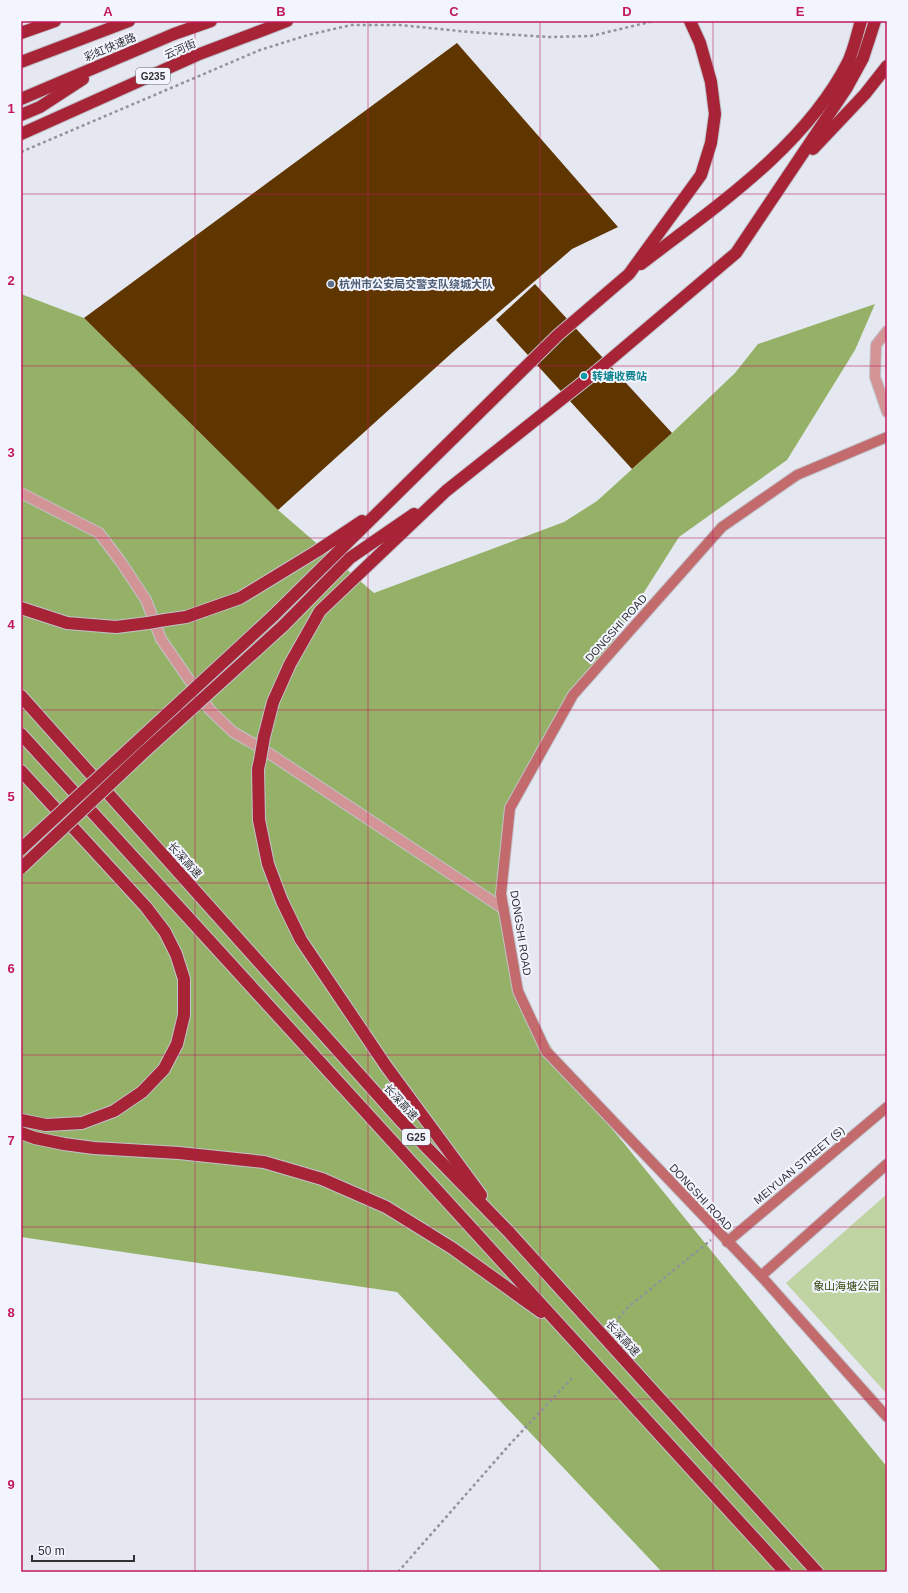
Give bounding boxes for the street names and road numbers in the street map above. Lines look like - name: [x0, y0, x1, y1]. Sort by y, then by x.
- street label: 彩虹快速路: [82, 31, 138, 63]
- street label: 云河街: [162, 37, 198, 61]
- road number: G235: [136, 68, 170, 84]
- street label: DONGSHI ROAD: [583, 592, 649, 664]
- street label: 长深高速: [166, 840, 204, 880]
- street label: DONGSHI ROAD: [508, 889, 534, 977]
- street label: 长深高速: [382, 1082, 420, 1122]
- street label: MEIYUAN STREET (S): [751, 1124, 847, 1206]
- road number: G25: [402, 1129, 430, 1145]
- street label: DONGSHI ROAD: [667, 1161, 735, 1233]
- street label: 长深高速: [604, 1318, 642, 1358]

